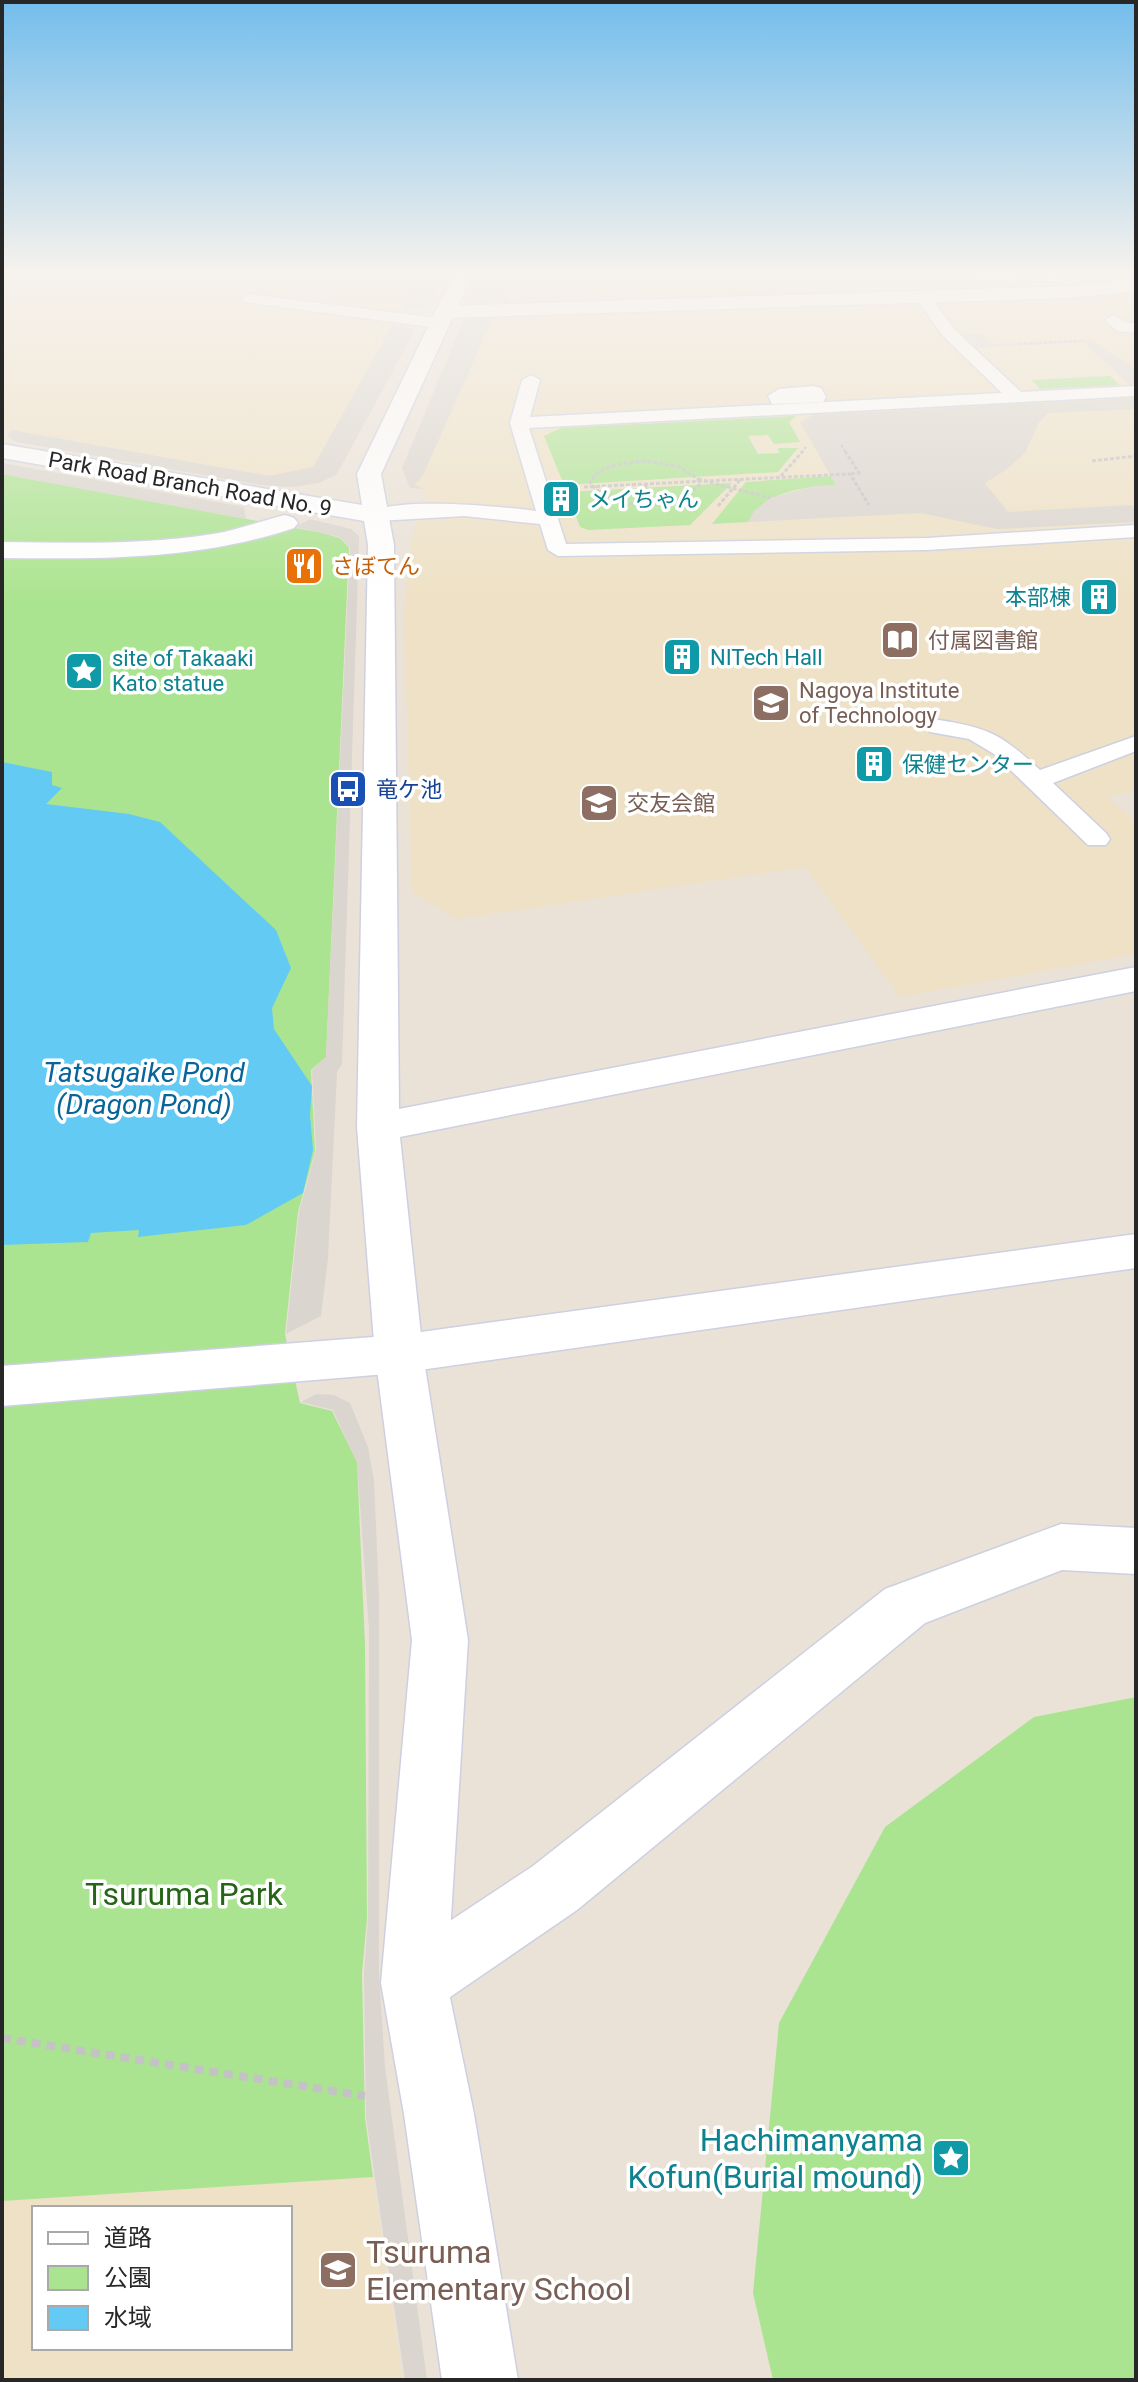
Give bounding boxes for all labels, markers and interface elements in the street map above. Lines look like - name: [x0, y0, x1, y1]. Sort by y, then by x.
- street label: Park Road Branch Road No. 9: [46, 447, 334, 521]
- building icon: メイちゃん: [540, 478, 582, 520]
- place label: メイちゃん: [589, 487, 699, 512]
- restaurant icon: さぼてん: [283, 545, 325, 587]
- place label: さぼてん: [332, 554, 420, 579]
- building icon: 本部棟: [1078, 576, 1120, 618]
- place label: 本部棟: [1005, 585, 1071, 610]
- library icon: 付属図書館: [879, 619, 921, 661]
- place label: 付属図書館: [928, 628, 1038, 653]
- building icon: NITech Hall: [661, 636, 703, 678]
- place label: NITech Hall: [710, 645, 823, 670]
- place label: site of Takaaki Kato statue: [112, 646, 254, 696]
- place icon: site of Takaaki Kato statue: [63, 650, 105, 692]
- place label: Nagoya Institute of Technology: [799, 678, 959, 728]
- school or university icon: Nagoya Institute of Technology: [750, 682, 792, 724]
- building icon: 保健センター: [853, 743, 895, 785]
- place label: 保健センター: [902, 752, 1034, 777]
- bus stop icon: 竜ケ池: [327, 768, 369, 810]
- place label: 竜ケ池: [376, 777, 442, 802]
- school or university icon: 交友会館: [578, 782, 620, 824]
- place label: 交友会館: [627, 791, 715, 816]
- water label: Tatsugaike Pond (Dragon Pond): [43, 1056, 245, 1121]
- park label: Tsuruma Park: [85, 1875, 284, 1913]
- place label: Hachimanyama Kofun(Burial mound): [628, 2121, 923, 2196]
- place icon: Hachimanyama Kofun(Burial mound): [930, 2137, 972, 2179]
- legend: [32, 2206, 292, 2350]
- text: 道路: [104, 2224, 152, 2252]
- place label: Tsuruma Elementary School: [366, 2233, 631, 2308]
- school or university icon: Tsuruma Elementary School: [317, 2249, 359, 2291]
- text: 公園: [104, 2264, 152, 2292]
- text: 水域: [104, 2304, 152, 2332]

